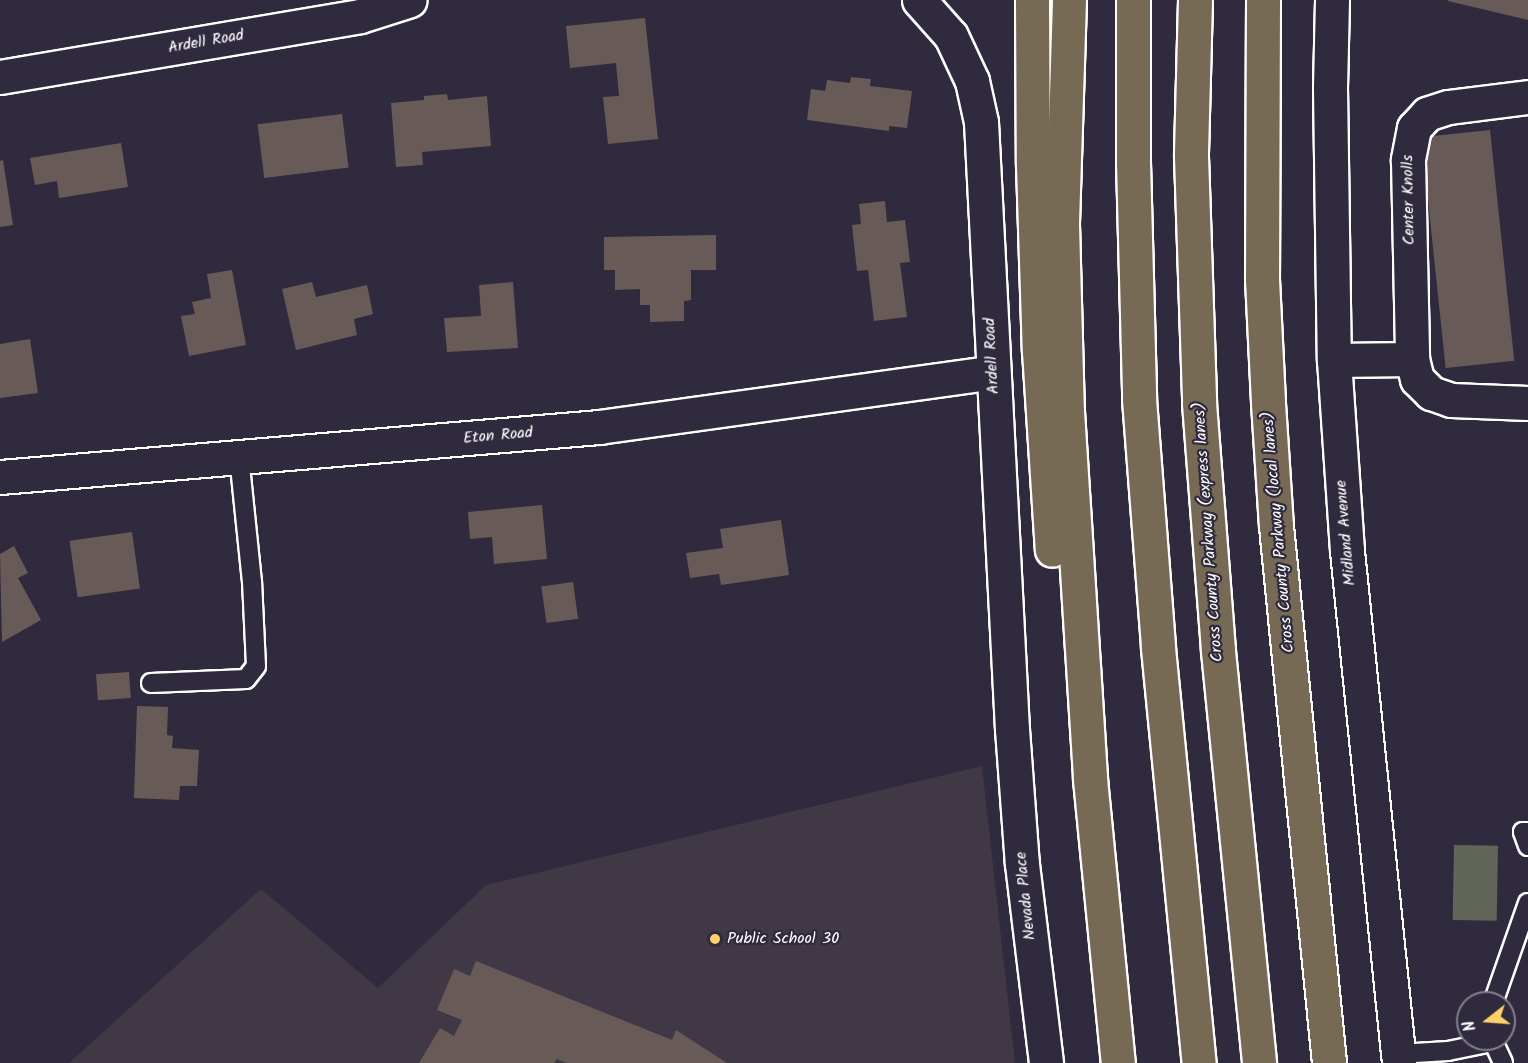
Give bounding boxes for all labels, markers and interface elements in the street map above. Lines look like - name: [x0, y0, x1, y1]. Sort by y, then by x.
- street label: Ardell Road: [167, 26, 245, 58]
- street label: Center Knolls: [1399, 155, 1419, 245]
- street label: Ardell Road: [980, 317, 1004, 395]
- street label: Cross County Parkway (express lanes): [1190, 401, 1228, 663]
- street label: Cross County Parkway (local lanes): [1259, 410, 1299, 654]
- street label: Eton Road: [462, 423, 534, 449]
- street label: Midland Avenue: [1332, 479, 1360, 587]
- street label: Nevada Place: [1012, 851, 1040, 941]
- place label: Public School 30: [727, 929, 839, 949]
- marker: Public School 30: [708, 932, 722, 946]
- north arrow: [1456, 991, 1516, 1051]
- text: N: [1457, 1017, 1484, 1034]

